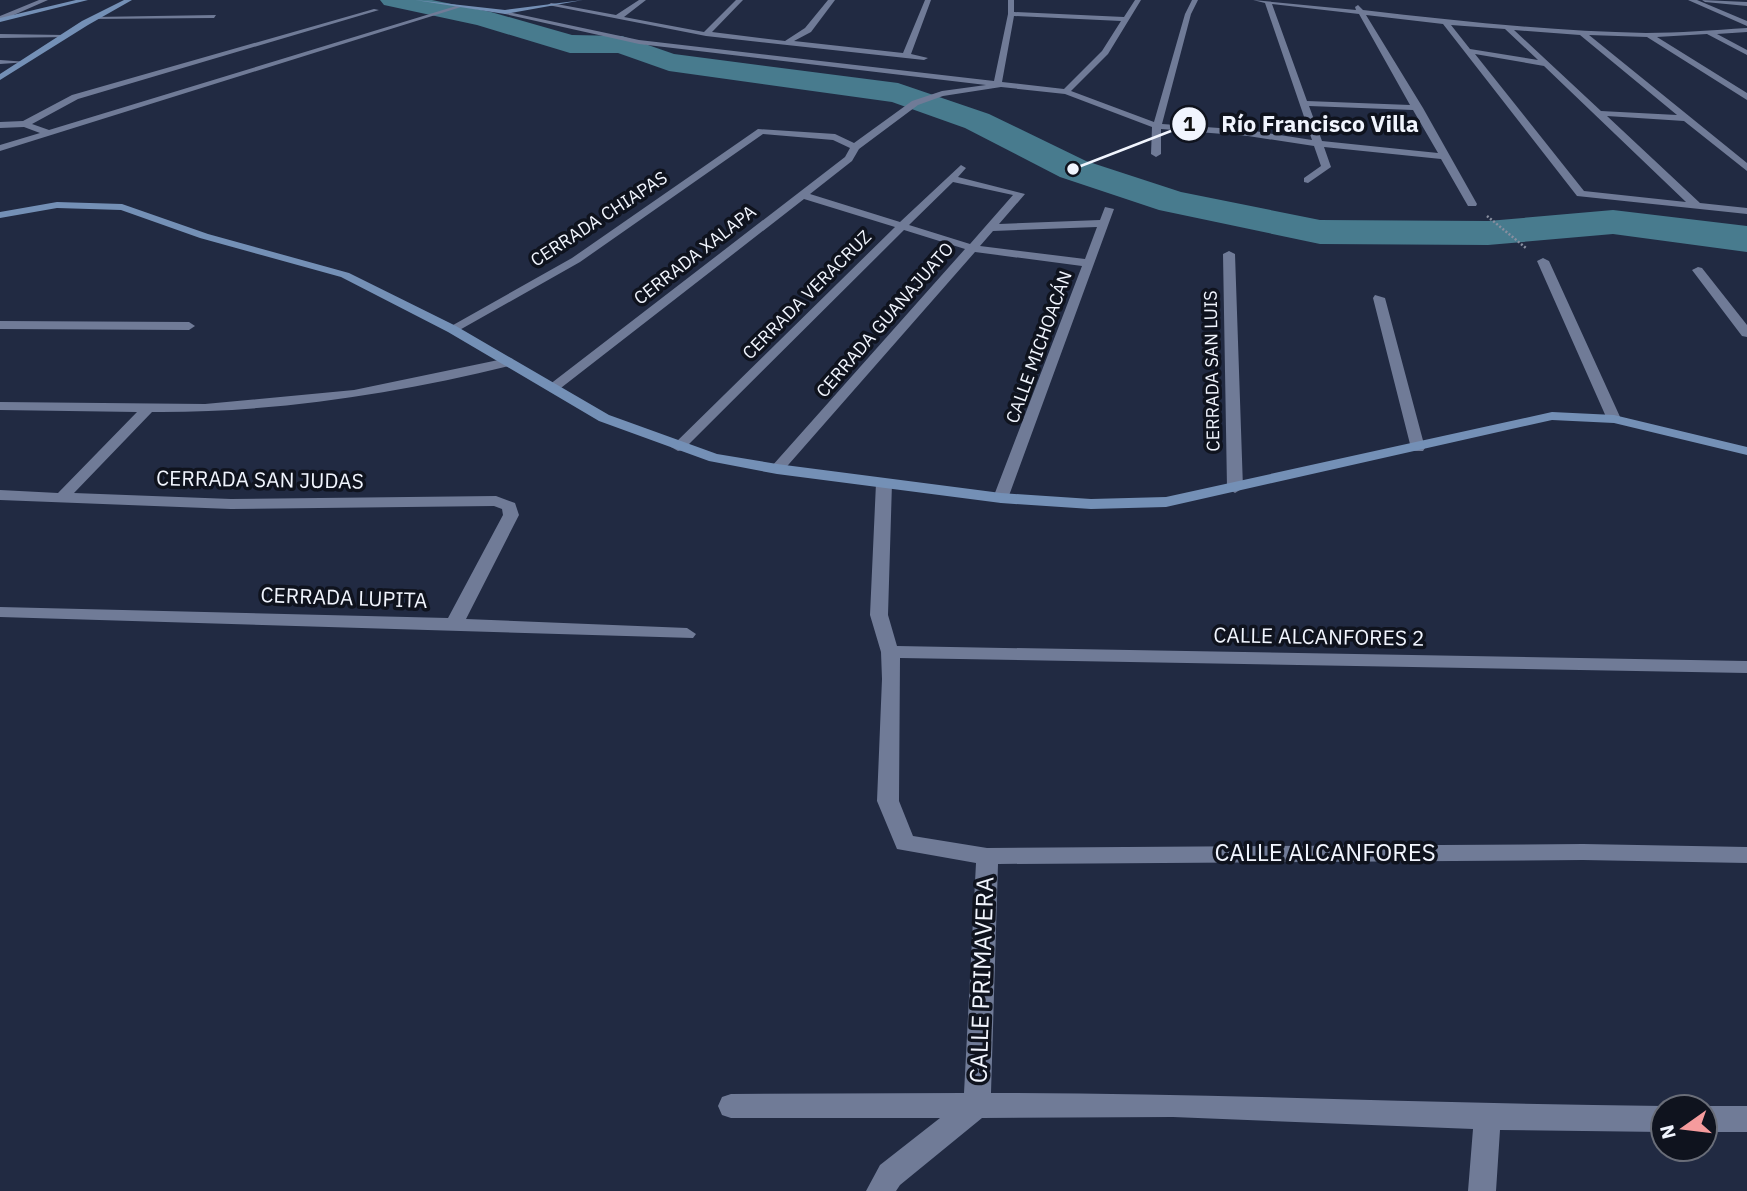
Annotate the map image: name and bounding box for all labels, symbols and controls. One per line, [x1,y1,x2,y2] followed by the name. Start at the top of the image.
[1172,102,1432,146] callout: Río Francisco Villa
[1221,108,1419,138] text: Río Francisco Villa
[1183,109,1196,137] text: 1
[526,166,672,271] street label: CERRADA CHIAPAS
[629,199,761,310] street label: CERRADA XALAPA
[737,225,876,364] street label: CERRADA VERACRUZ
[811,237,958,402] street label: CERRADA GUANAJUATO
[1000,268,1077,426] street label: CALLE MICHOACÁN
[1199,290,1224,452] street label: CERRADA SAN LUIS
[156,463,364,495] street label: CERRADA SAN JUDAS
[260,580,428,614] street label: CERRADA LUPITA
[1213,620,1425,652] street label: CALLE ALCANFORES 2
[1214,836,1436,868] street label: CALLE ALCANFORES
[961,876,1001,1084] street label: CALLE PRIMAVERA
[1649,1093,1719,1163] north arrow
[1654,1123,1681,1142] text: N

